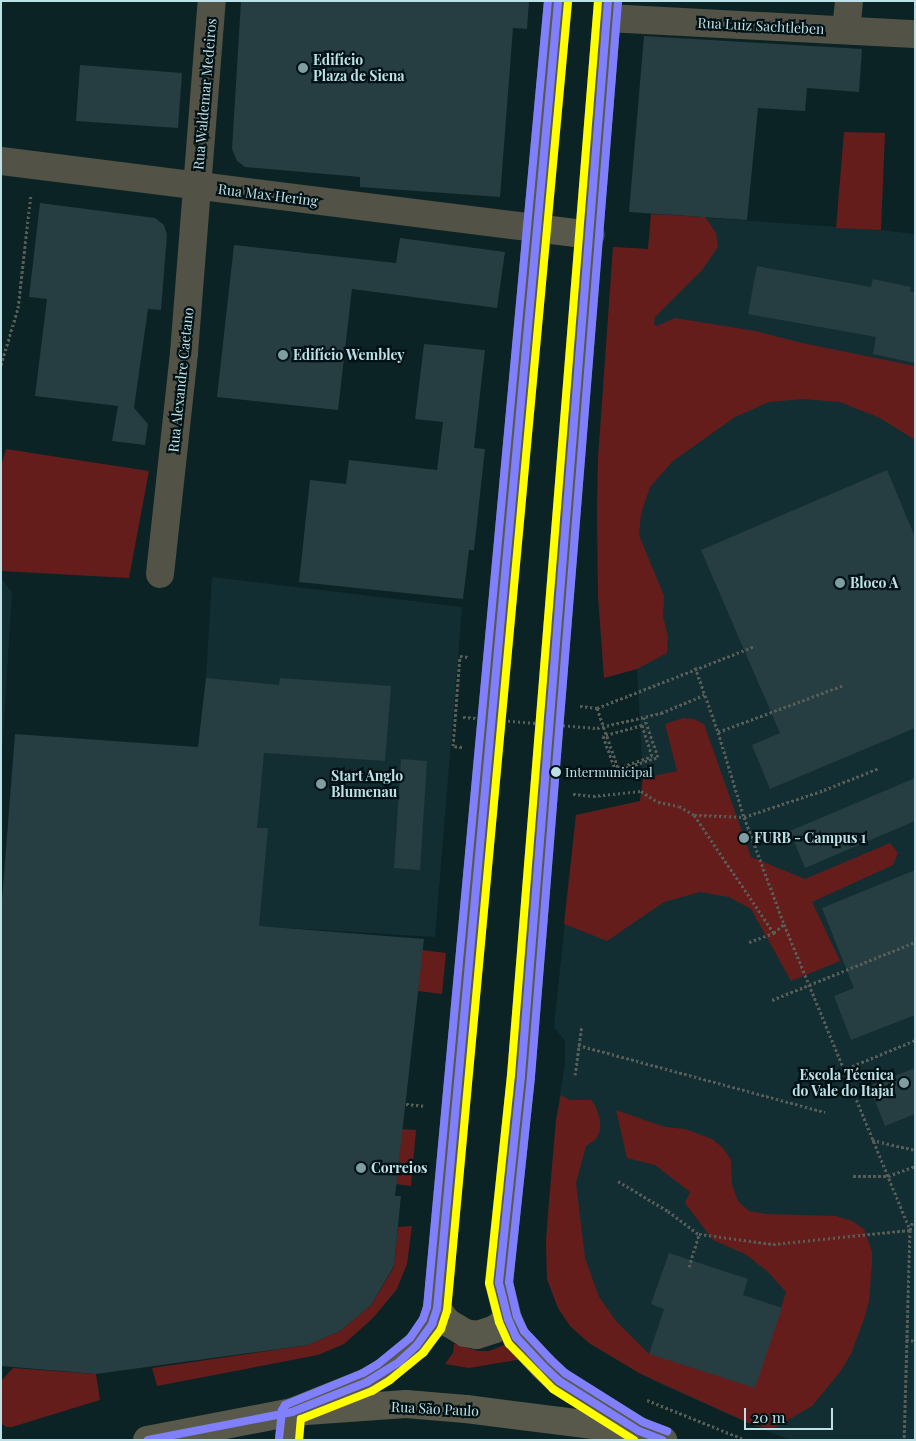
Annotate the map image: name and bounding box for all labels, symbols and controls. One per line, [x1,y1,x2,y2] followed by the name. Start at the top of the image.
[697,14,825,38] street label: Rua Luiz Sachtleben
[190,17,220,171] street label: Rua Waldemar Medeiros
[313,52,405,84] place label: Edifício Plaza de Siena
[297,62,309,74] marker: Edifício Plaza de Siena
[217,181,319,209] street label: Rua Max Hering
[165,306,197,454] street label: Rua Alexandre Caetano
[293,347,405,363] place label: Edifício Wembley
[277,349,289,361] marker: Edifício Wembley
[850,575,899,591] place label: Bloco A
[834,577,846,589] marker: Bloco A
[565,764,653,780] place label: Intermunicipal
[551,767,561,777] marker: Intermunicipal
[331,768,404,800] place label: Start Anglo Blumenau
[315,778,327,790] marker: Start Anglo Blumenau
[754,830,866,846] place label: FURB - Campus 1
[738,832,750,844] marker: FURB - Campus 1
[792,1067,894,1100] place label: Escola Técnica do Vale do Itajaí
[898,1077,910,1089] marker: Escola Técnica do Vale do Itajaí
[371,1160,428,1176] place label: Correios
[355,1162,367,1174] marker: Correios
[391,1398,479,1420] street label: Rua São Paulo
[746,1398,835,1430] scale bar
[752,1407,785,1427] text: 20 m

